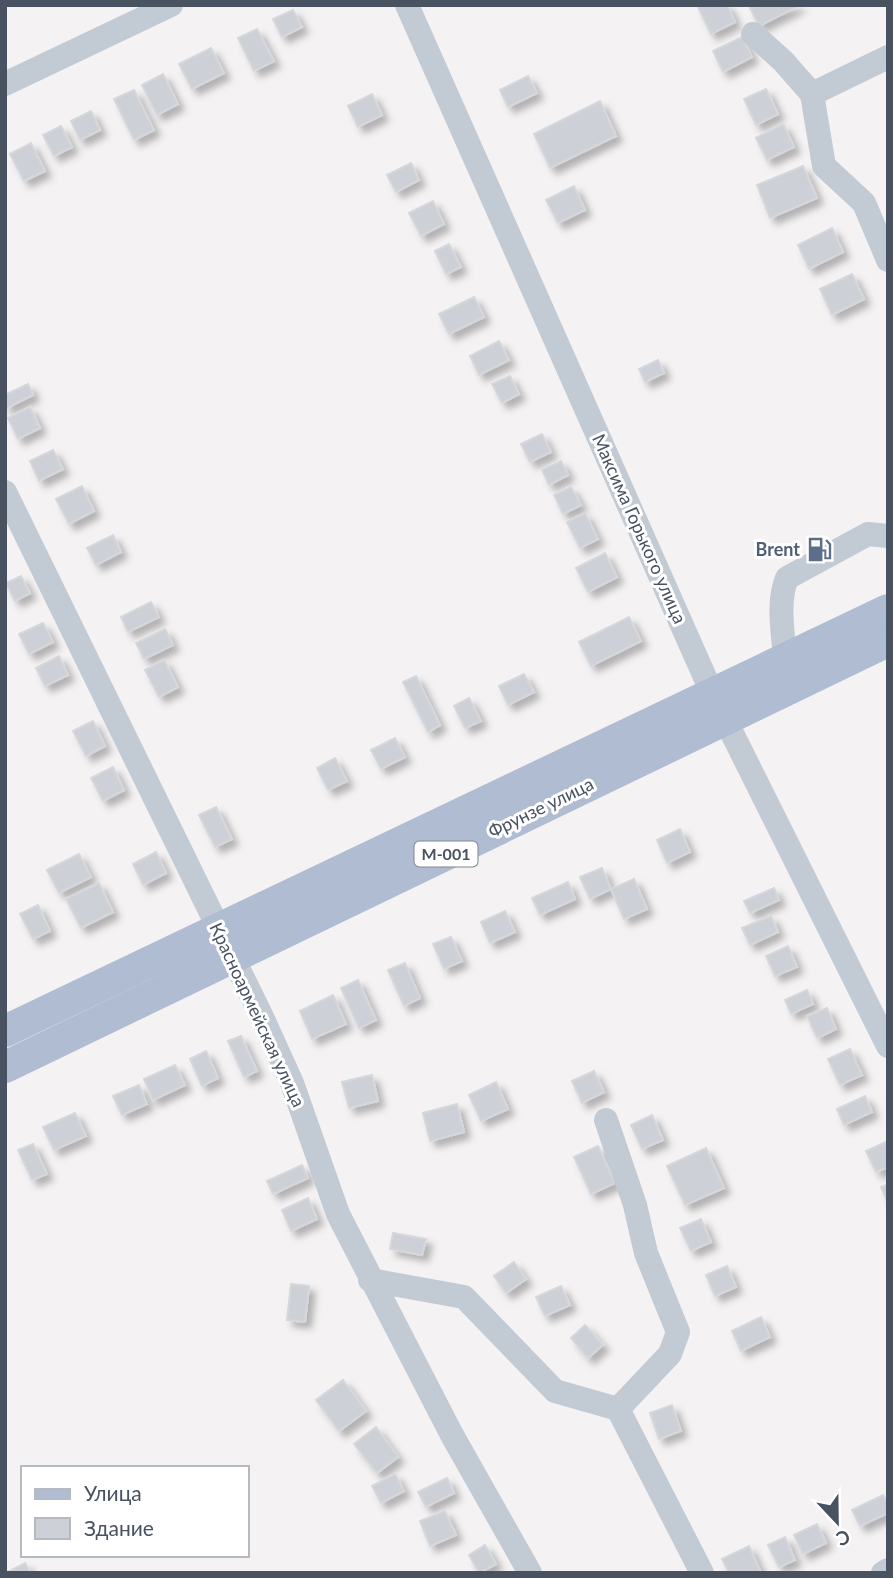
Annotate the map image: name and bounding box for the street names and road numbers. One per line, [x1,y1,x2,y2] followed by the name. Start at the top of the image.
[588,430,692,627] street label: Максима Горького улица
[484,772,597,842] street label: Фрунзе улица
[414,842,478,866] road number: M-001
[205,919,310,1110] street label: Красноармейская улица

